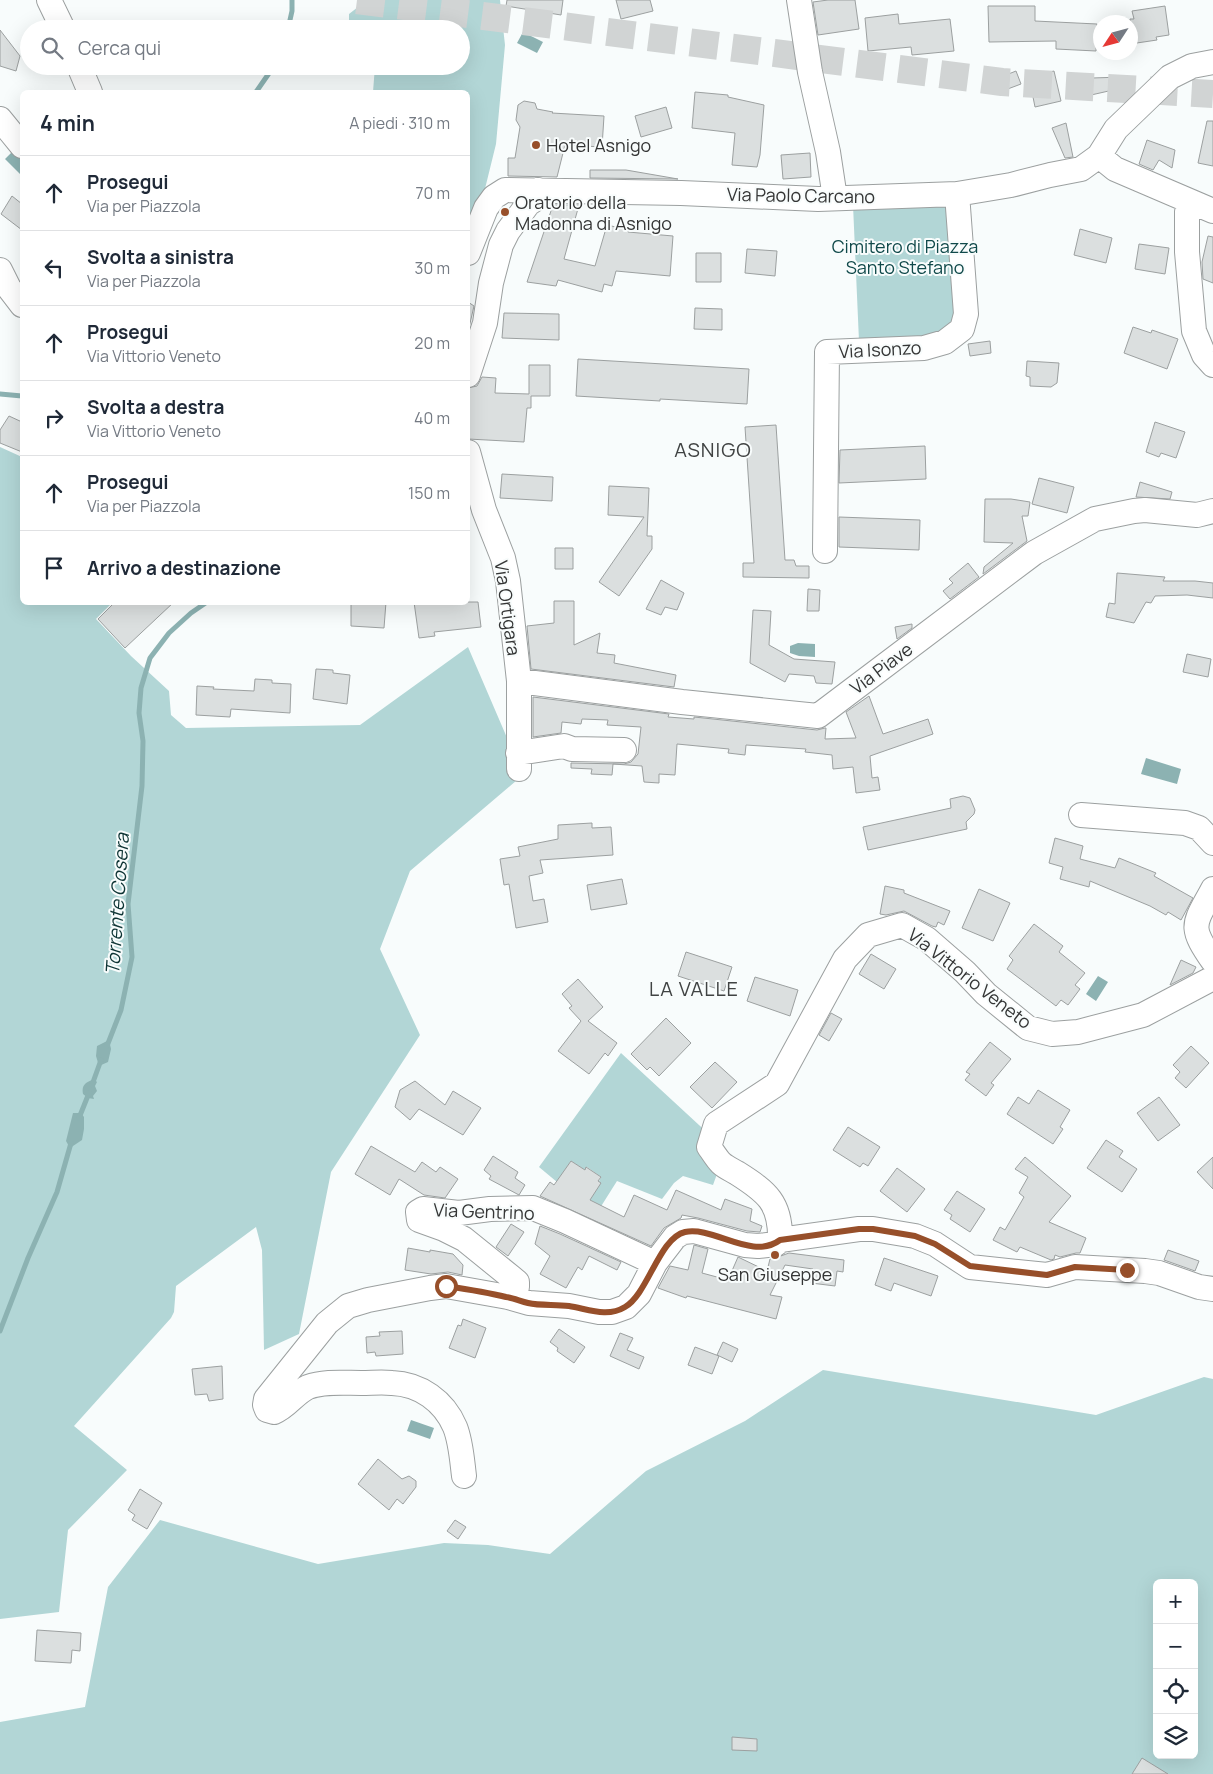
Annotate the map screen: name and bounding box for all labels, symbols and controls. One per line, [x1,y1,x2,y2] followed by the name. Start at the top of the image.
[1093,15,1138,60] north arrow
[20,20,470,75] search box
[38,34,66,62] icon: search
[78,35,161,61] text: Cerca qui
[40,109,95,137] text: 4 min
[349,112,450,134] text: A piedi · 310 m
[546,133,651,157] place label: Hotel Asnigo
[530,139,542,151] marker: Hotel Asnigo
[87,169,169,195] text: Prosegui
[40,179,68,207] icon: ahead
[415,182,450,204] text: 70 m
[727,182,875,208] street label: Via Paolo Carcano
[515,190,672,235] place label: Oratorio della Madonna di Asnigo
[87,195,201,217] text: Via per Piazzola
[499,206,511,218] marker: Oratorio della Madonna di Asnigo
[832,234,978,279] park label: Cimitero di Piazza Santo Stefano
[87,244,234,270] text: Svolta a sinistra
[40,254,68,282] icon: left
[415,257,450,279] text: 30 m
[87,270,201,292] text: Via per Piazzola
[87,319,169,345] text: Prosegui
[40,329,68,357] icon: ahead
[414,332,450,354] text: 20 m
[838,335,922,363] street label: Via Isonzo
[87,345,221,367] text: Via Vittorio Veneto
[87,394,224,420] text: Svolta a destra
[40,404,68,432] icon: right
[414,407,450,429] text: 40 m
[87,420,221,442] text: Via Vittorio Veneto
[674,436,752,463] district label: ASNIGO
[87,469,169,495] text: Prosegui
[40,479,68,507] icon: ahead
[408,482,450,504] text: 150 m
[87,495,201,517] text: Via per Piazzola
[40,554,68,582] icon: arrive
[87,555,281,581] text: Arrivo a destinazione
[489,559,527,657] street label: Via Ortigara
[845,637,917,699] street label: Via Piave
[99,831,135,976] water label: Torrente Cosera
[903,922,1037,1034] street label: Via Vittorio Veneto
[649,975,739,1002] district label: LA VALLE
[433,1197,535,1225] street label: Via Gentrino
[769,1249,781,1261] marker: San Giuseppe
[1116,1259,1139,1282] route end
[718,1262,832,1286] place label: San Giuseppe
[435,1275,458,1298] route start
[1153,1579,1198,1759] map controls
[1153,1579,1198,1624] button: +
[1153,1624,1198,1669] button: −
[1153,1669,1198,1714] button: locate
[1153,1714,1198,1759] button: layers

